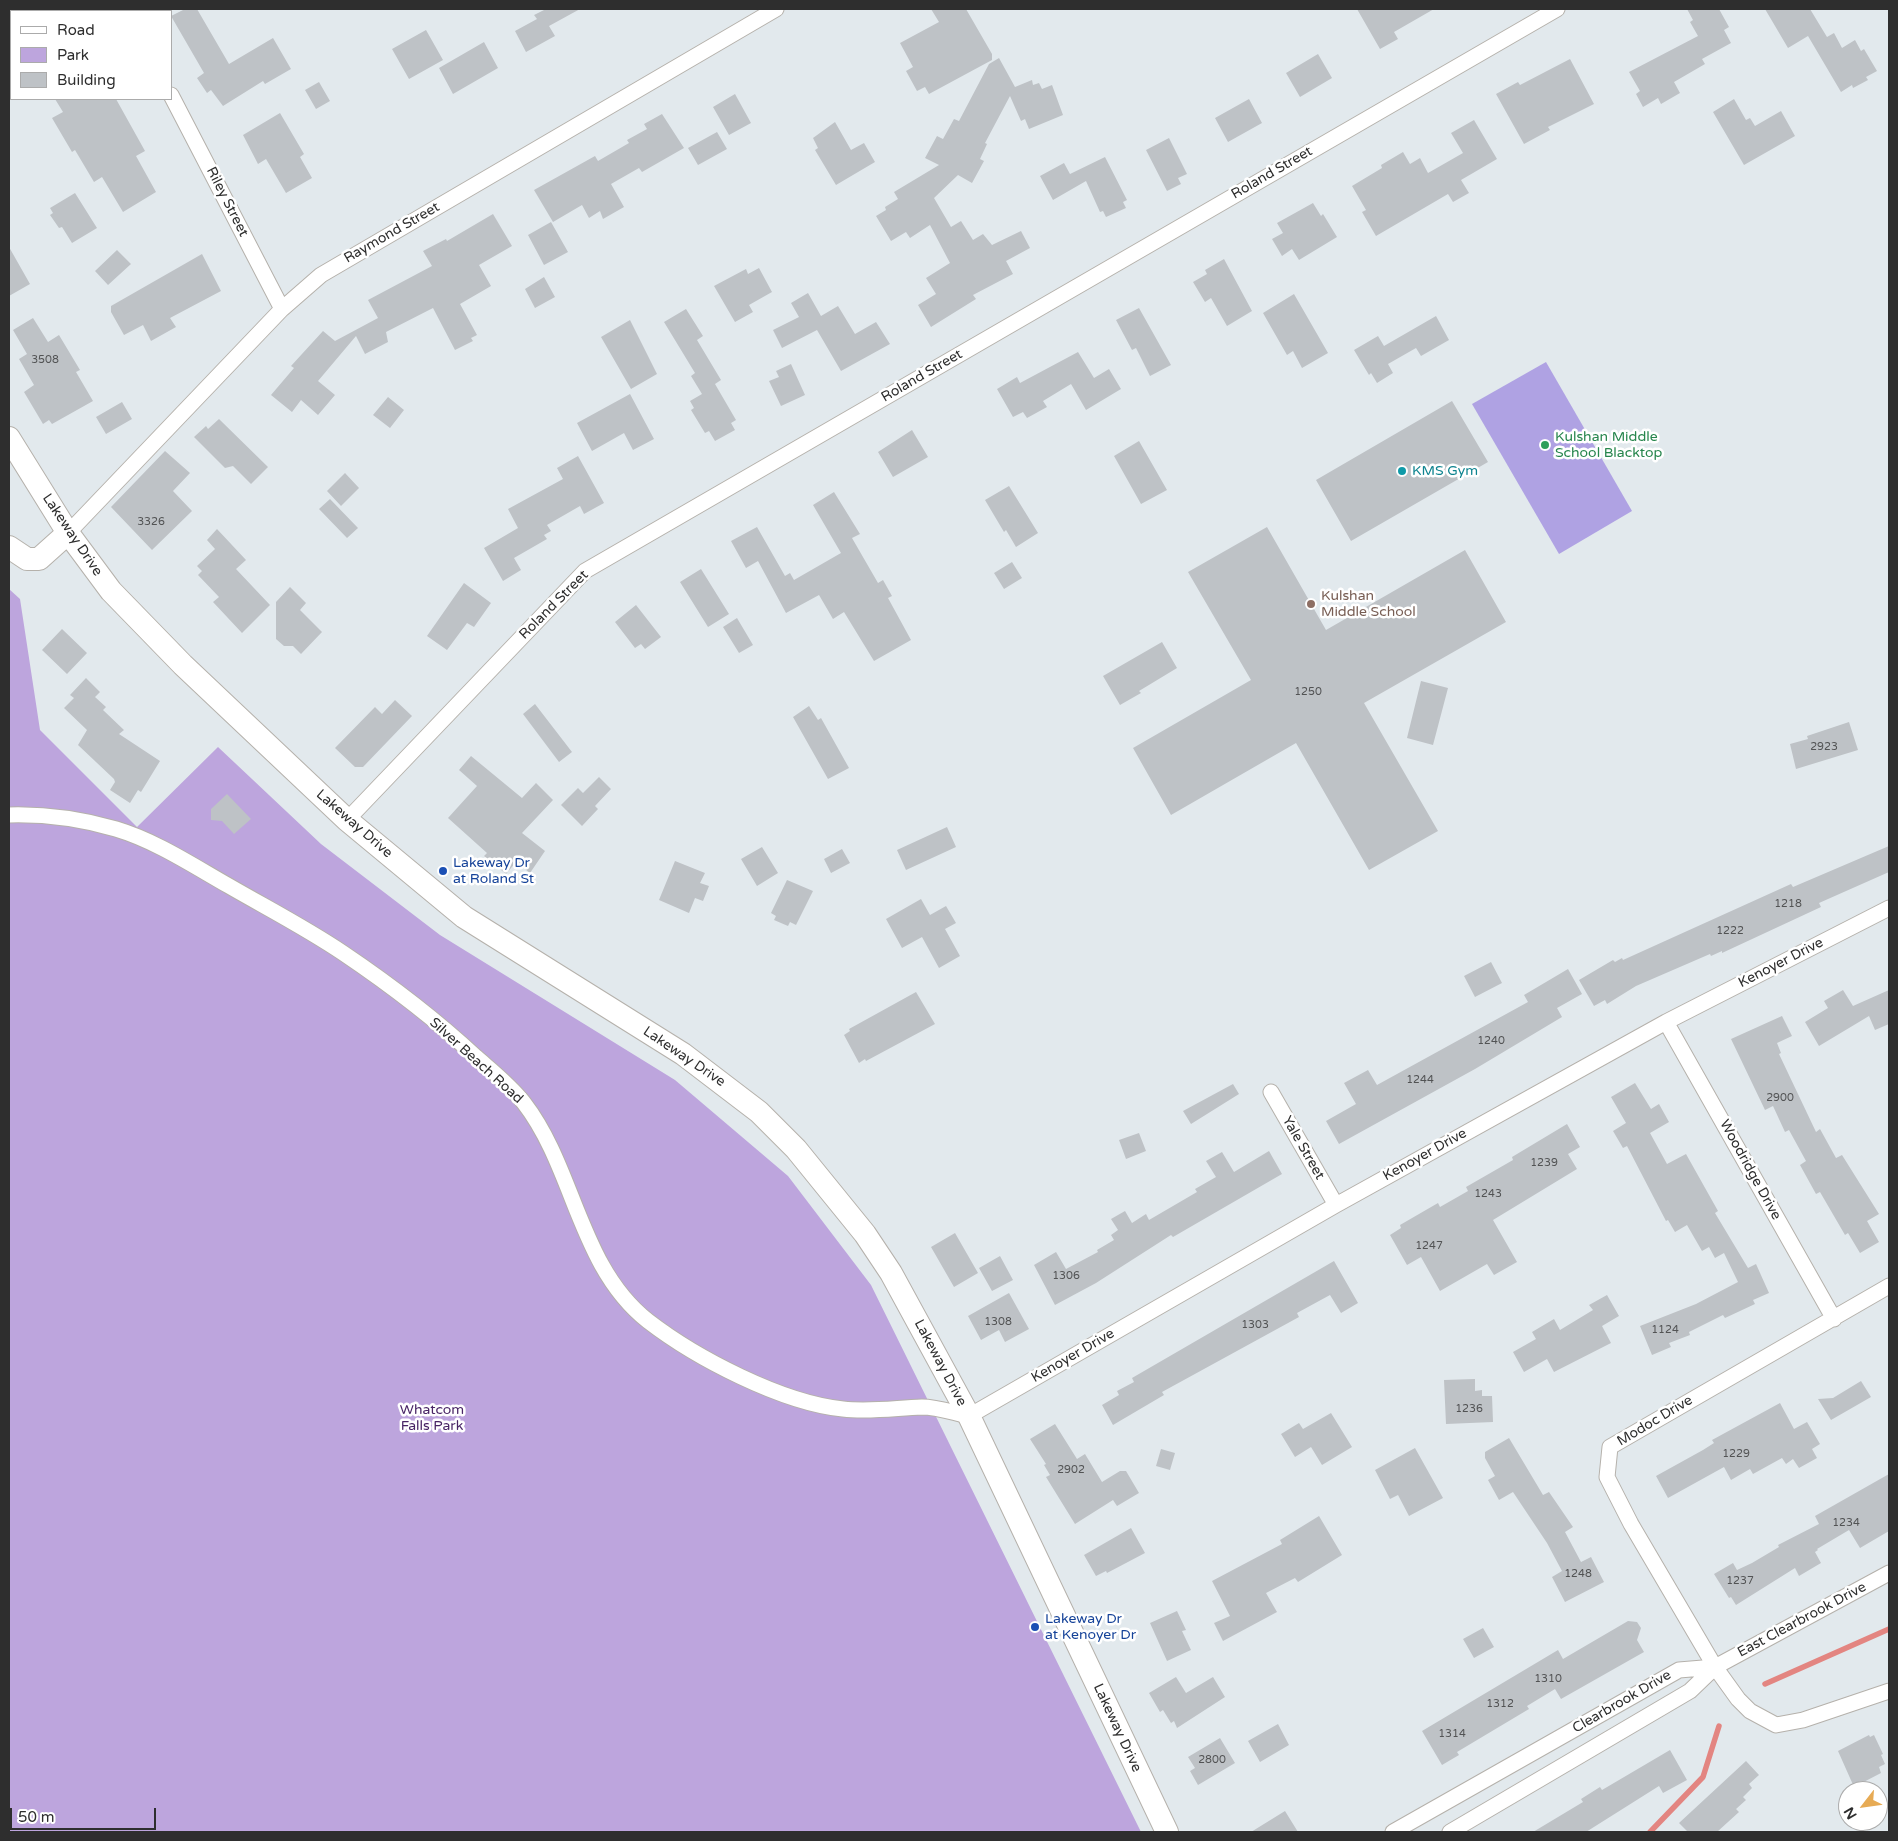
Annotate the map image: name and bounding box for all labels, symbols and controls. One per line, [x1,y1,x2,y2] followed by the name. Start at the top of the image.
[10,10,172,100] legend
[57,21,95,39] text: Road
[57,46,89,64] text: Park
[57,71,116,89] text: Building
[1228,143,1316,203] street label: Roland Street
[202,164,252,240] street label: Riley Street
[341,199,443,267] street label: Raymond Street
[878,346,966,406] street label: Roland Street
[31,353,59,367] house number: 3508
[1555,429,1662,462] place label: Kulshan Middle School Blacktop
[1539,439,1551,451] marker: Kulshan Middle School Blacktop
[1412,463,1478,479] place label: KMS Gym
[1396,465,1408,477] marker: KMS Gym
[38,491,106,579] street label: Lakeway Drive
[137,515,165,529] house number: 3326
[516,567,592,643] street label: Roland Street
[1321,588,1416,620] place label: Kulshan Middle School
[1305,598,1317,610] marker: Kulshan Middle School
[1294,685,1322,699] house number: 1250
[1810,740,1838,754] house number: 2923
[312,786,396,862] street label: Lakeway Drive
[453,855,534,888] place label: Lakeway Dr at Roland St
[437,865,449,877] marker: Lakeway Dr at Roland St
[1774,897,1802,911] house number: 1218
[1716,924,1744,938] house number: 1222
[1736,934,1826,992] street label: Kenoyer Drive
[426,1015,526,1107] street label: Silver Beach Road
[640,1023,728,1091] street label: Lakeway Drive
[1477,1034,1505,1048] house number: 1240
[1406,1073,1434,1087] house number: 1244
[1766,1091,1794,1105] house number: 2900
[1278,1113,1328,1183] street label: Yale Street
[1716,1117,1784,1223] street label: Woodridge Drive
[1380,1125,1470,1185] street label: Kenoyer Drive
[1530,1156,1558,1170] house number: 1239
[1474,1187,1502,1201] house number: 1243
[1415,1239,1443,1253] house number: 1247
[1052,1269,1080,1283] house number: 1306
[984,1315,1012,1329] house number: 1308
[910,1317,970,1409] street label: Lakeway Drive
[1241,1318,1269,1332] house number: 1303
[1651,1323,1679,1337] house number: 1124
[1028,1325,1118,1387] street label: Kenoyer Drive
[1614,1392,1696,1450] street label: Modoc Drive
[400,1402,464,1434] park label: Whatcom Falls Park
[1455,1402,1483,1416] house number: 1236
[1722,1447,1750,1461] house number: 1229
[1057,1463,1085,1477] house number: 2902
[1832,1516,1860,1530] house number: 1234
[1564,1567,1592,1581] house number: 1248
[1726,1574,1754,1588] house number: 1237
[1735,1579,1869,1661] street label: East Clearbrook Drive
[1045,1611,1136,1644] place label: Lakeway Dr at Kenoyer Dr
[1029,1621,1041,1633] marker: Lakeway Dr at Kenoyer Dr
[1570,1667,1674,1737] street label: Clearbrook Drive
[1534,1672,1562,1686] house number: 1310
[1089,1681,1145,1775] street label: Lakeway Drive
[1486,1697,1514,1711] house number: 1312
[1438,1727,1466,1741] house number: 1314
[1198,1753,1226,1767] house number: 2800
[1838,1781,1888,1831] north arrow
[12,1798,159,1830] scale bar
[1840,1804,1861,1822] text: N
[18,1808,55,1826] text: 50 m

